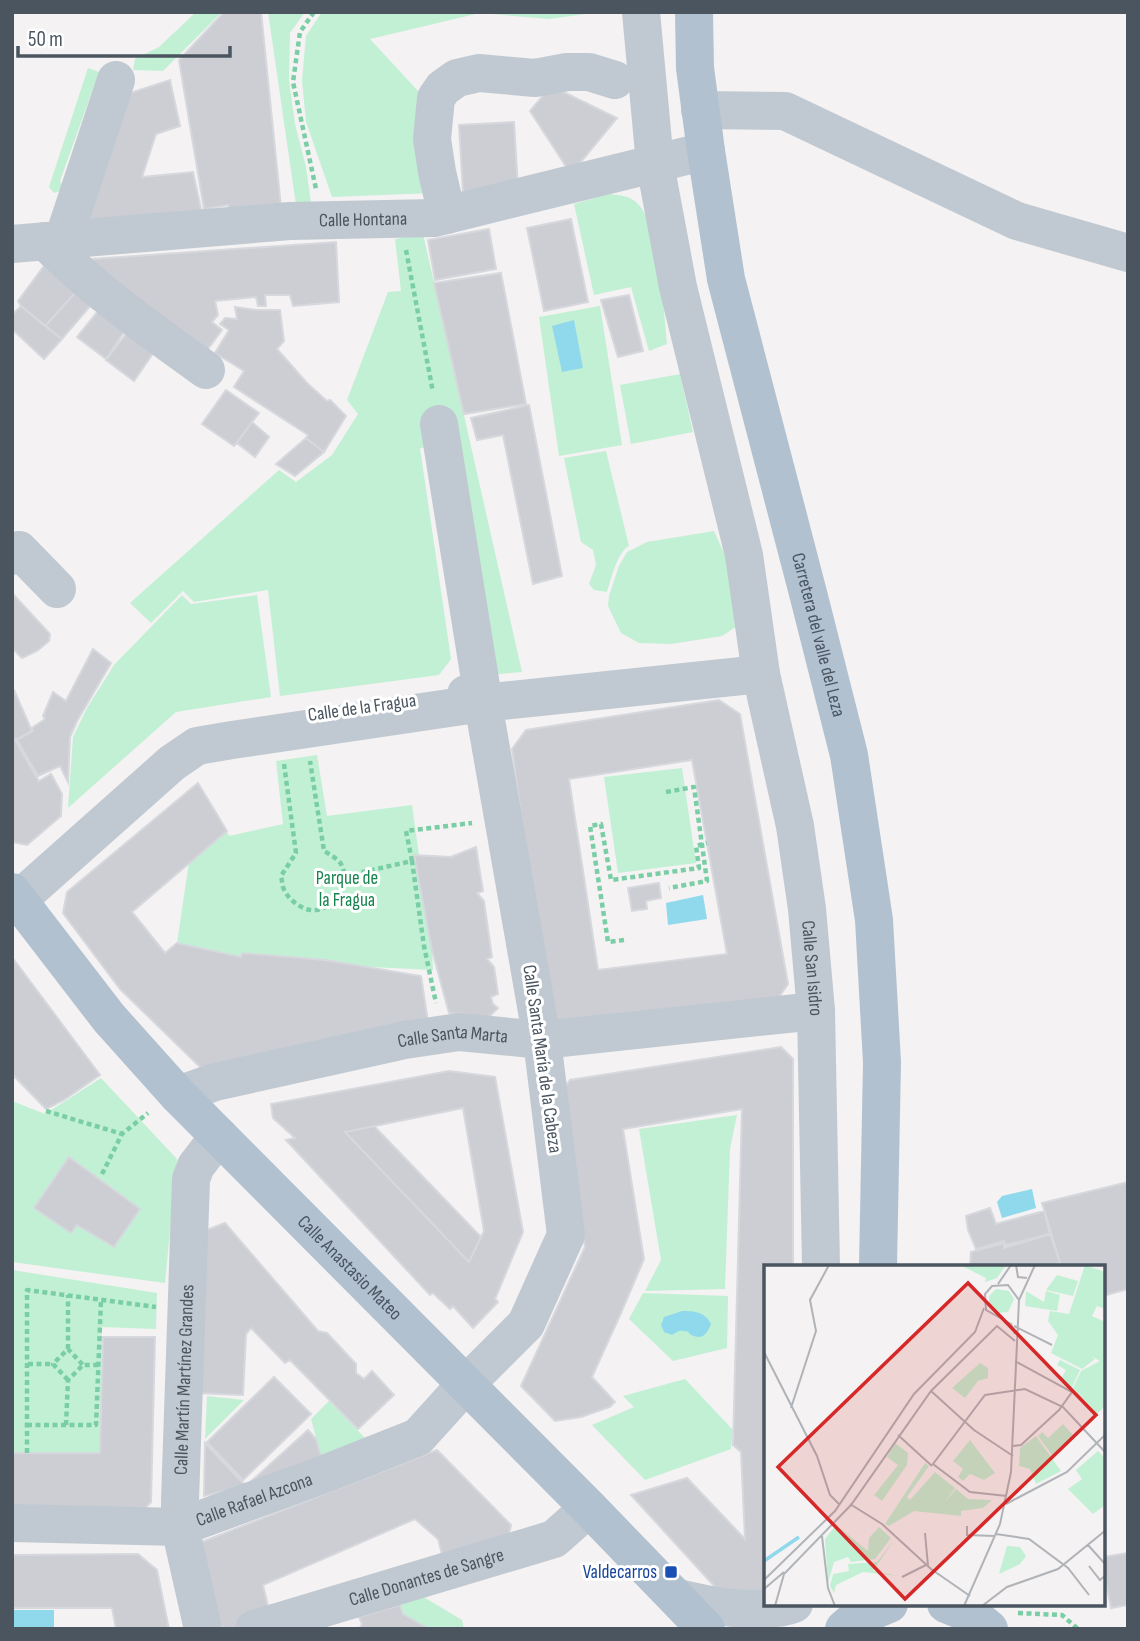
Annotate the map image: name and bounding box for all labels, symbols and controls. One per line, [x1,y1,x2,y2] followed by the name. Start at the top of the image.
[18,14,229,58] scale bar
[28,27,63,52] text: 50 m
[319,207,407,232] street label: Calle Hontana
[786,550,850,719] street label: Carretera del valle del Leza
[306,689,418,727] street label: Calle de la Fragua
[316,867,378,912] park label: Parque de la Fragua
[797,919,828,1016] street label: Calle San Isidro
[517,963,567,1155] street label: Calle Santa María de la Cabeza
[395,1020,509,1053] street label: Calle Santa Marta
[293,1210,407,1325] street label: Calle Anastasio Mateo
[764,1265,1105,1606] inset map
[169,1284,199,1475] street label: Calle Martín Martínez Grandes
[193,1468,316,1532] street label: Calle Rafael Azcona
[346,1543,507,1611] street label: Calle Donantes de Sangre
[583,1561,657,1584] place label: Valdecarros
[663,1564,679,1580] marker: Valdecarros

